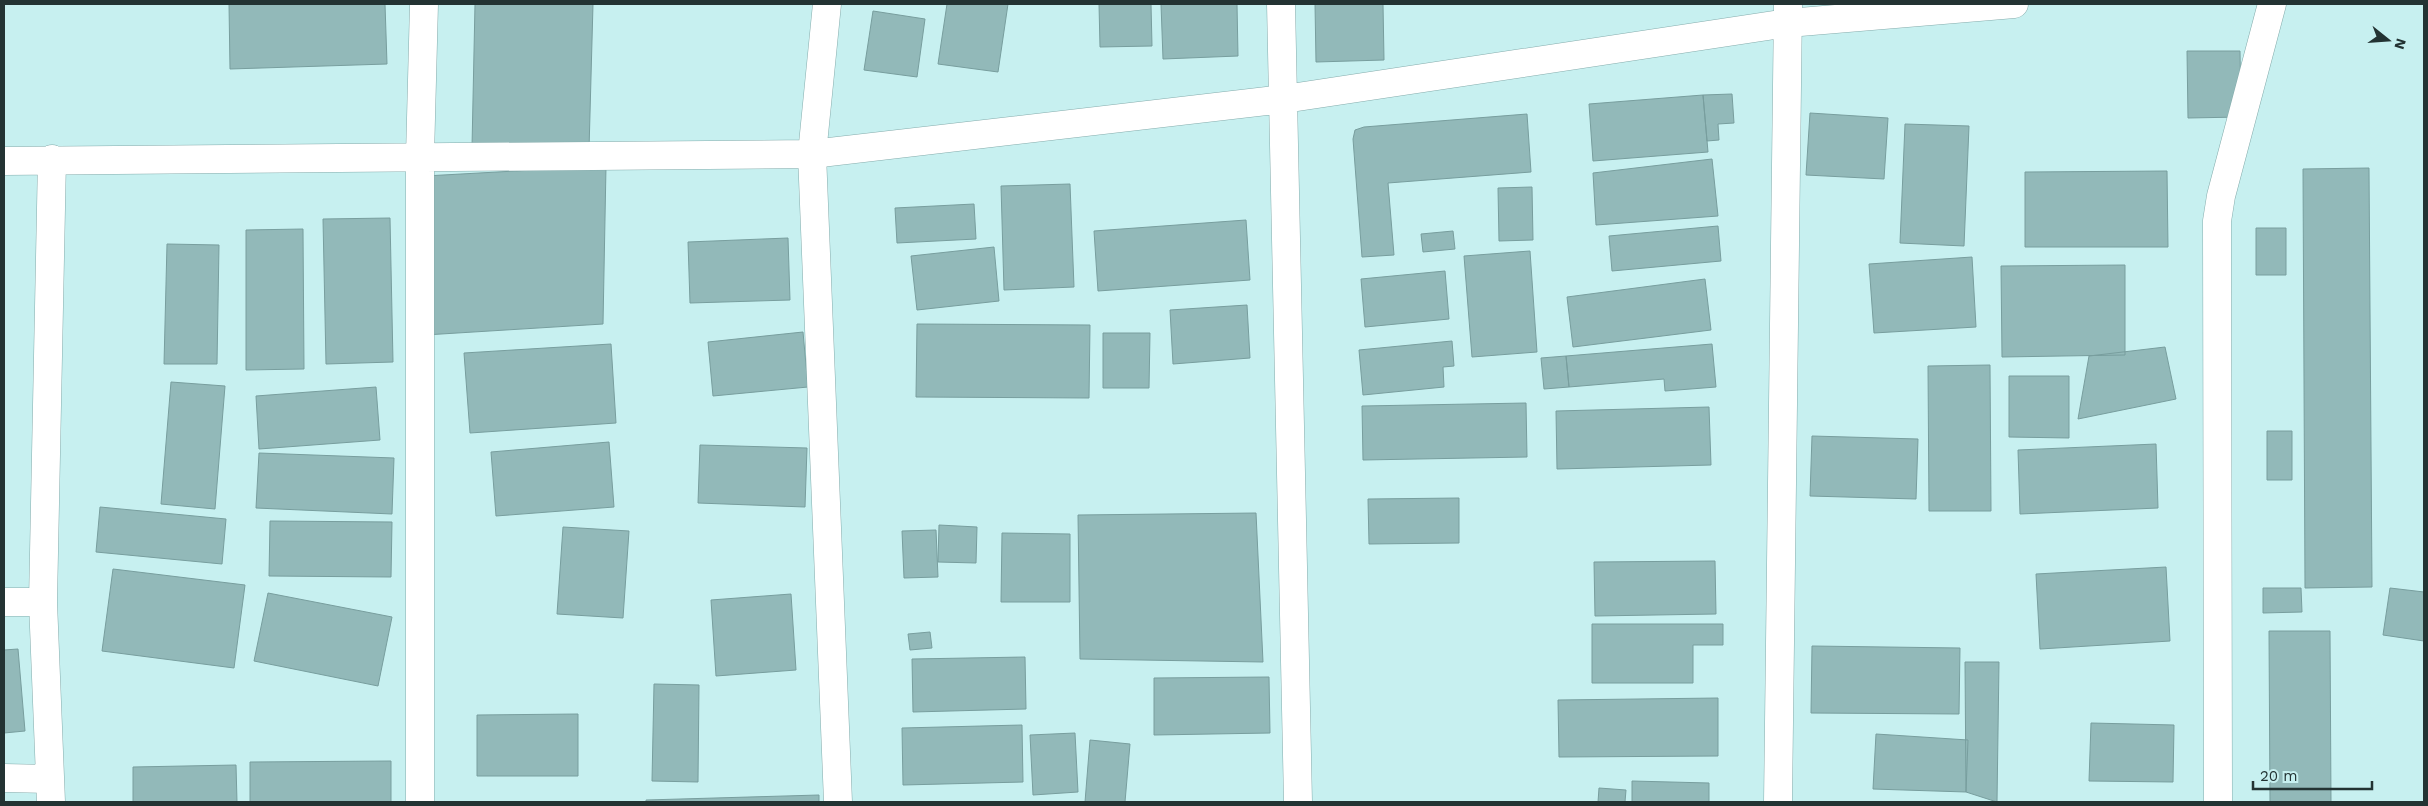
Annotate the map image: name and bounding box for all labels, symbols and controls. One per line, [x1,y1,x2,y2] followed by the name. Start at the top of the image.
[2363,15,2413,65] north arrow
[2391,37,2410,51] text: N
[2253,758,2372,790] scale bar
[2260,767,2298,785] text: 20 m

